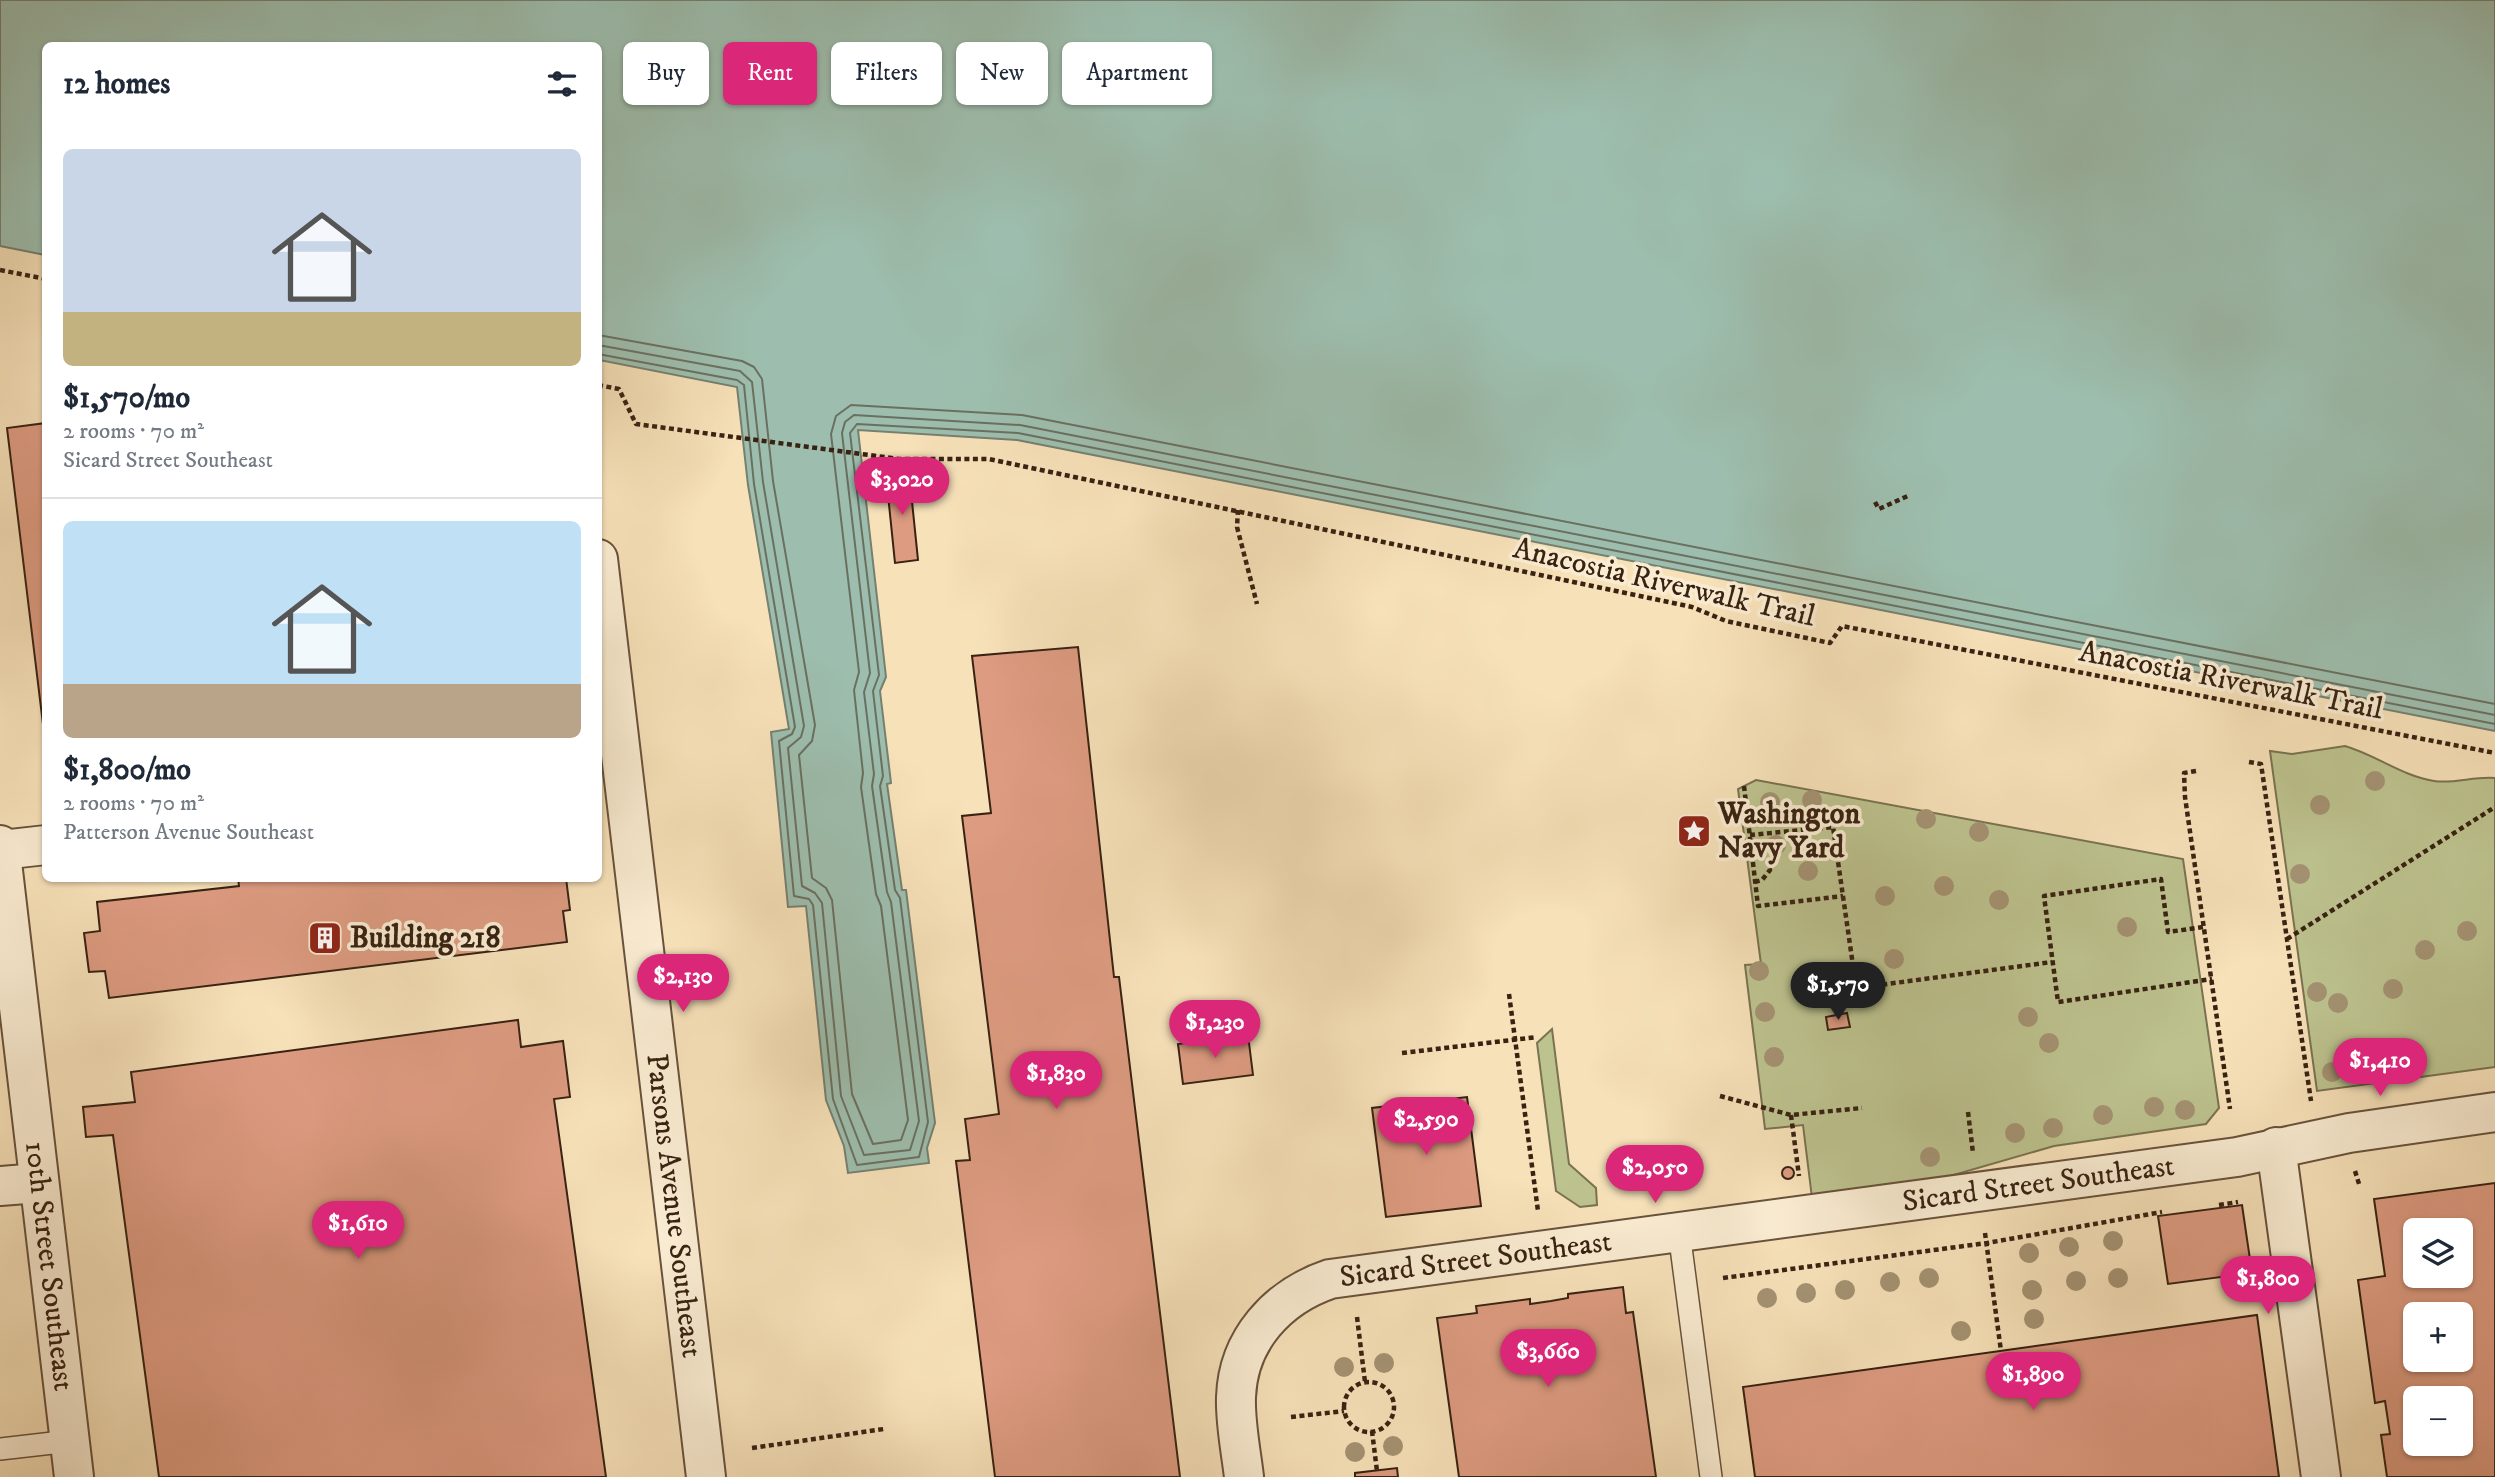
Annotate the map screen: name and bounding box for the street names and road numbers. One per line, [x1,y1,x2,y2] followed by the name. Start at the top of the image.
[1509,530,1819,636] street label: Anacostia Riverwalk Trail
[2076,633,2386,729] street label: Anacostia Riverwalk Trail
[638,1051,710,1360] street label: Parsons Avenue Southeast
[16,1139,82,1393] street label: 10th Street Southeast
[1900,1147,2177,1220] street label: Sicard Street Southeast
[1337,1223,1614,1296] street label: Sicard Street Southeast

